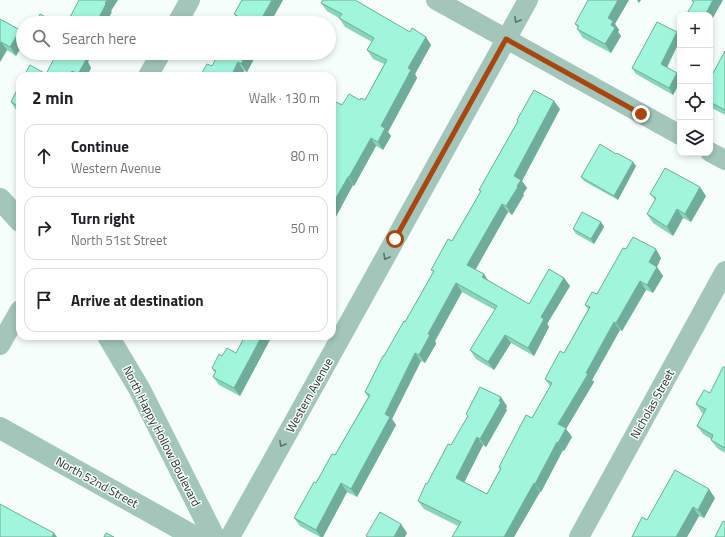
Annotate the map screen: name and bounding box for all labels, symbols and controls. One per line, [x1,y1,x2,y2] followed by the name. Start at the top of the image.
[677,12,713,156] map controls
[677,12,713,48] button: +
[514,15,521,23] one-way arrow
[16,16,336,60] search box
[30,27,52,49] icon: search
[62,27,136,50] text: Search here
[677,48,713,84] button: −
[677,84,713,120] button: locate
[32,85,73,111] text: 2 min
[249,88,320,108] text: Walk · 130 m
[632,105,650,123] route end
[677,120,713,156] button: layers
[71,135,129,158] text: Continue
[33,145,55,167] icon: ahead
[291,146,319,166] text: 80 m
[71,158,161,178] text: Western Avenue
[71,207,135,230] text: Turn right
[33,217,55,239] icon: right
[291,218,319,238] text: 50 m
[71,230,167,250] text: North 51st Street
[386,230,404,248] route start
[383,253,390,260] one-way arrow
[33,289,55,311] icon: arrive
[71,289,204,312] text: Arrive at destination
[281,354,337,436] street label: Western Avenue
[118,362,206,510] street label: North Happy Hollow Boulevard
[625,365,679,442] street label: Nicholas Street
[279,440,286,447] one-way arrow
[52,451,142,513] street label: North 52nd Street

